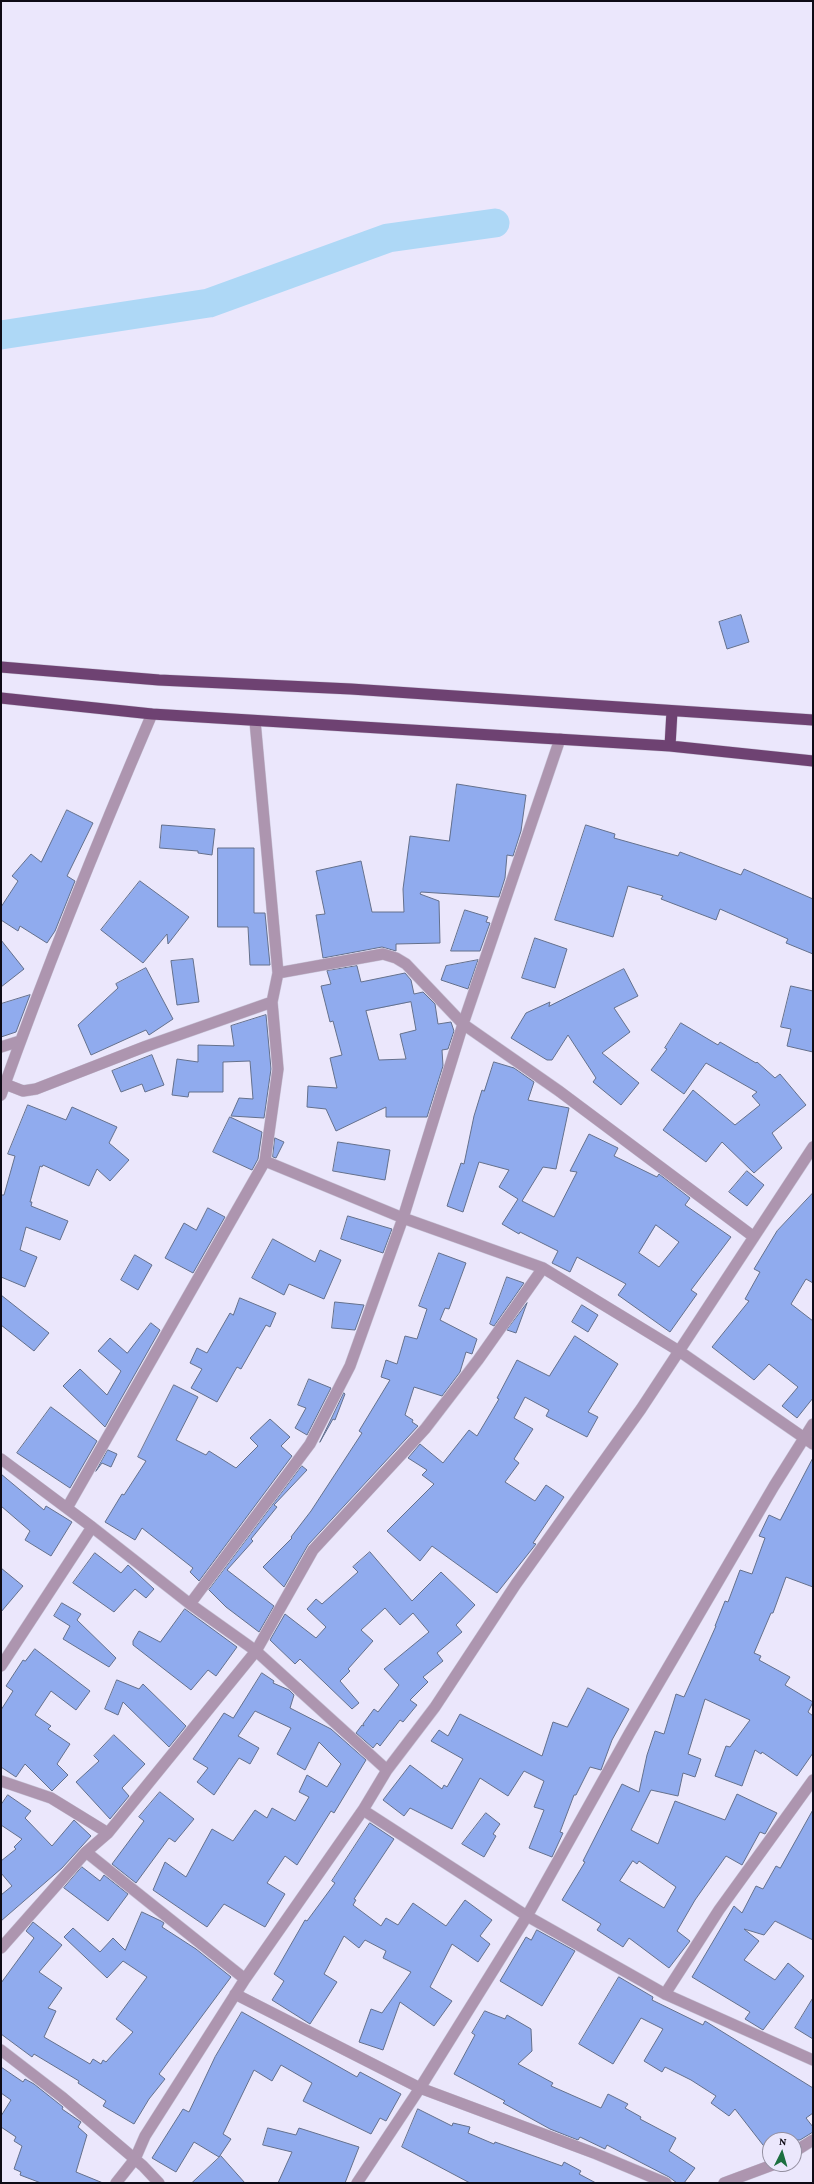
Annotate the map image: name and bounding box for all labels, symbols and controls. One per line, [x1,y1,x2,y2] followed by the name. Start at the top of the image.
[762,2132,802,2172] north arrow
[779,2135,787,2147] text: N

